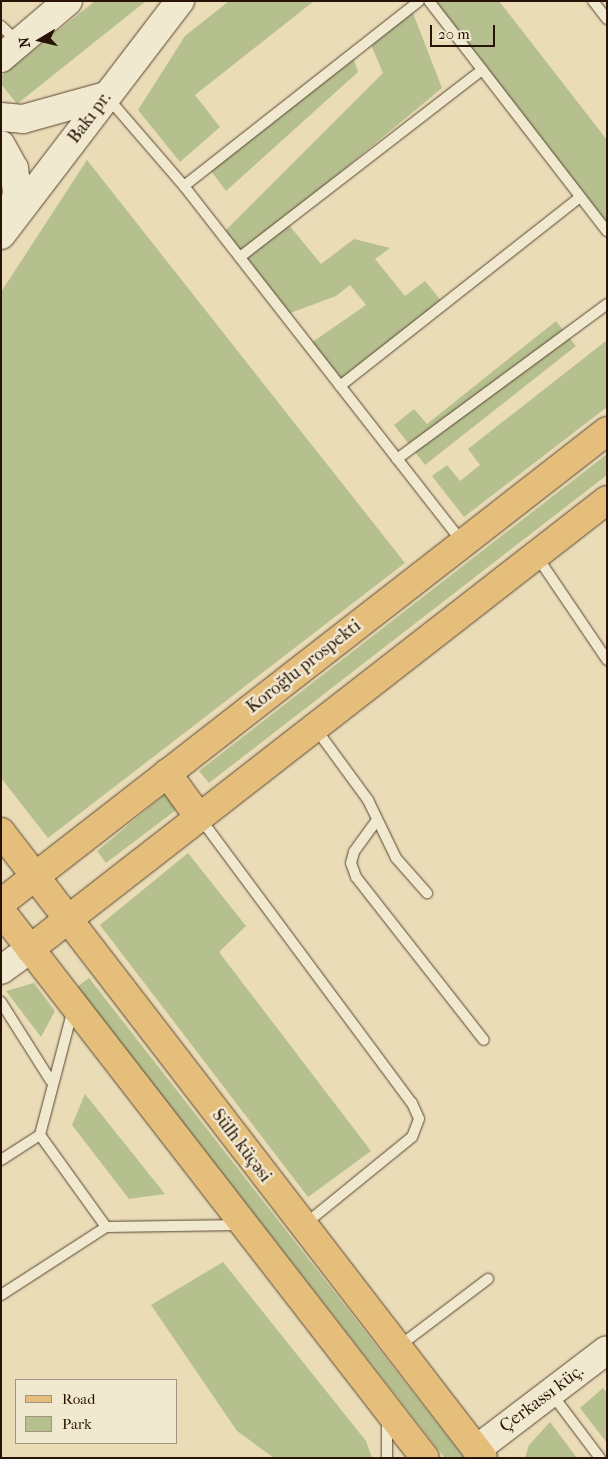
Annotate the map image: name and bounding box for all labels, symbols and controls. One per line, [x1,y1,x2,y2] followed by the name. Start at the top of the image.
[15,15,65,65] north arrow
[433,15,498,47] scale bar
[438,25,470,43] text: 20 m
[15,36,34,49] text: N
[64,88,116,148] street label: Bakı pr.
[242,616,366,718] street label: Koroğlu prospekti
[207,1105,275,1187] street label: Sülh küçəsi
[496,1360,588,1438] street label: Çerkassı küç.
[15,1379,178,1444] legend
[62,1390,95,1408] text: Road
[62,1415,92,1433] text: Park

